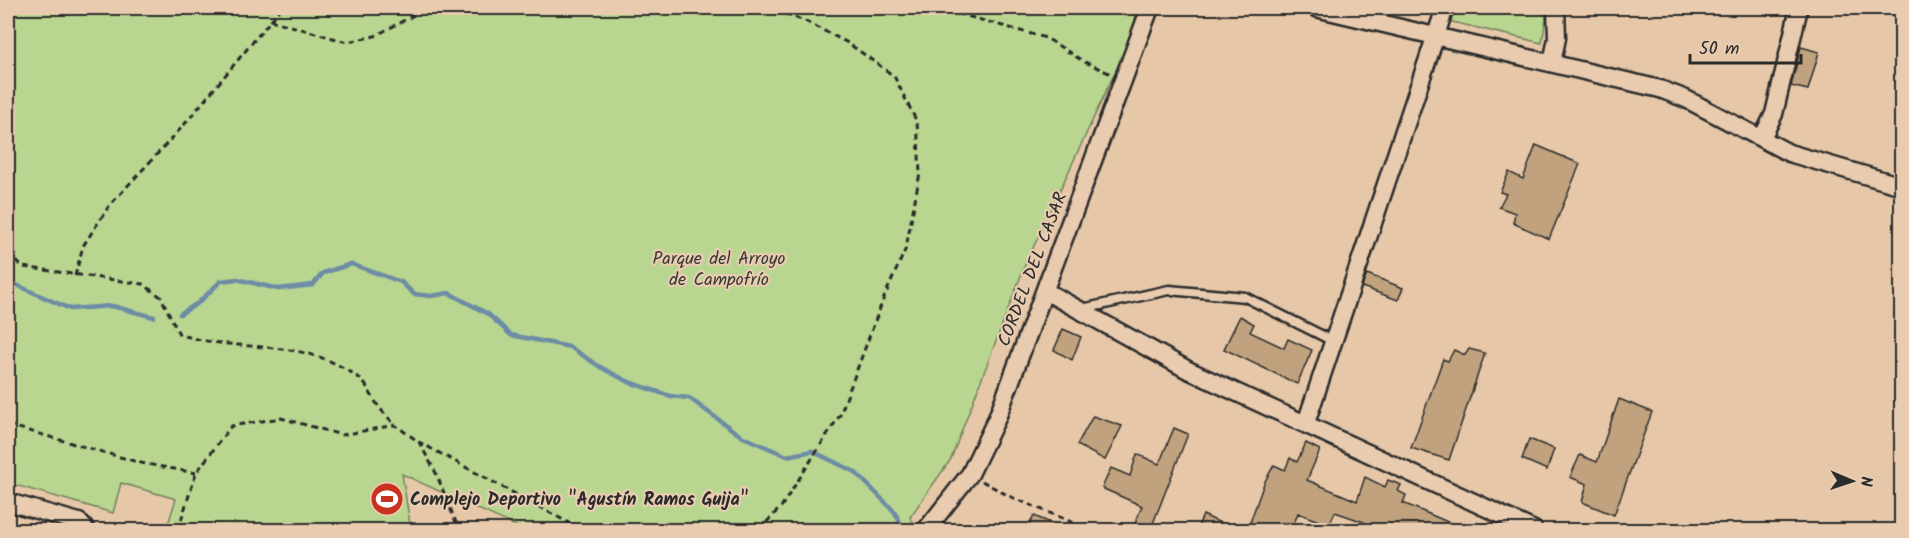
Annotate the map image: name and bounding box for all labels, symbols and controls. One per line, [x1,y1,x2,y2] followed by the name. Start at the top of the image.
[1690,27,1801,65] scale bar
[1699,35,1739,64] text: 50 m
[991,188,1076,351] street label: CORDEL DEL CASAR
[652,245,786,295] park label: Parque del Arroyo de Campofrío
[1822,451,1882,511] north arrow
[1853,476,1878,487] text: N
[369,481,405,517] sports icon: Complejo Deportivo "Agustín Ramos Guija"
[410,486,748,515] place label: Complejo Deportivo "Agustín Ramos Guija"

